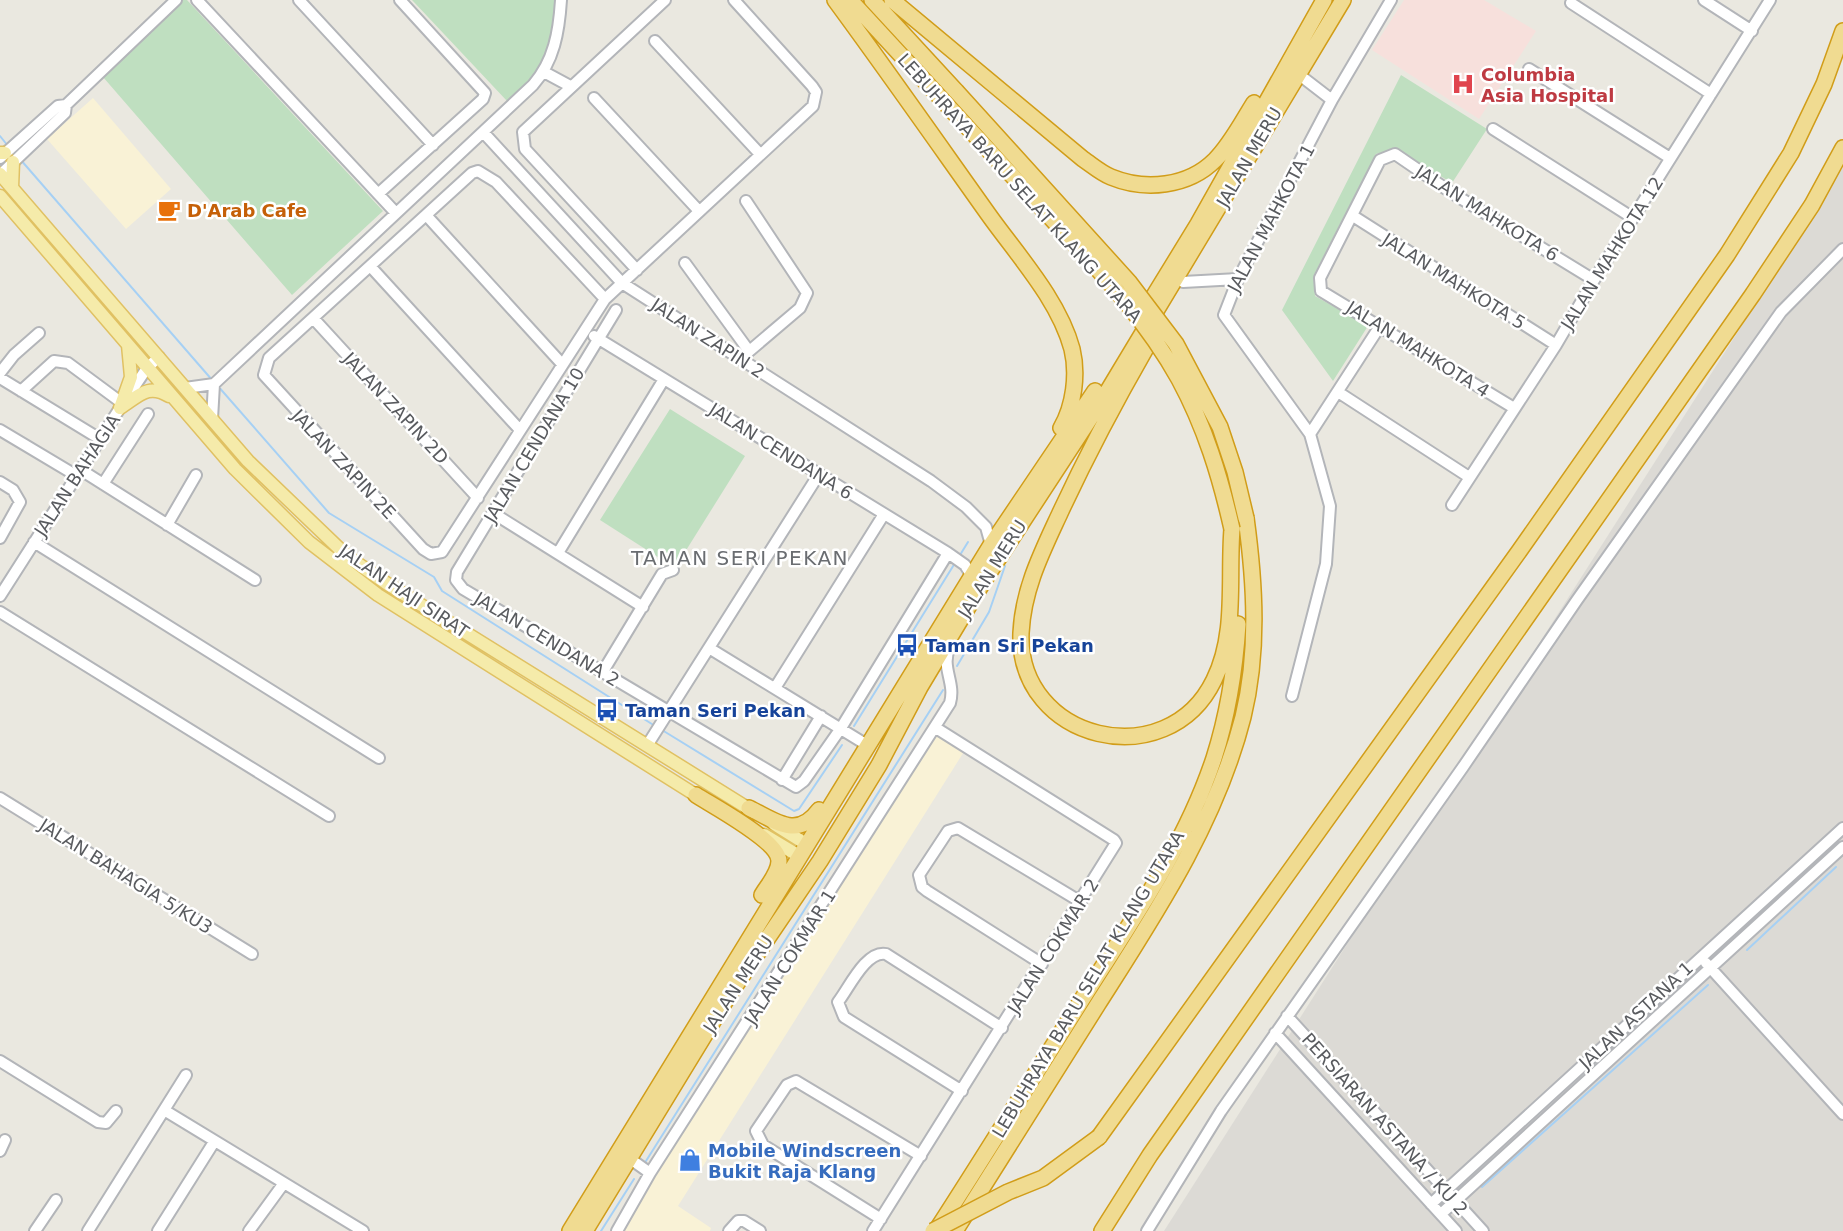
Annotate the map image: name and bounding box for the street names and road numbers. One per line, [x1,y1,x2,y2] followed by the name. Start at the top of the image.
[894,49,1147,327] street label: LEBUHRAYA BARU SELAT KLANG UTARA
[1211,103,1286,212] street label: JALAN MERU
[1223,140,1319,297] street label: JALAN MAHKOTA 1
[1411,160,1562,266] street label: JALAN MAHKOTA 6
[1556,173,1668,334] street label: JALAN MAHKOTA 12
[1378,228,1529,334] street label: JALAN MAHKOTA 5
[647,293,769,382] street label: JALAN ZAPIN 2
[1342,296,1493,402] street label: JALAN MAHKOTA 4
[338,347,453,468] street label: JALAN ZAPIN 2D
[479,364,589,527] street label: JALAN CENDANA 10
[704,398,857,504] street label: JALAN CENDANA 6
[287,404,400,523] street label: JALAN ZAPIN 2E
[29,410,125,541] street label: JALAN BAHAGIA
[953,516,1031,623] street label: JALAN MERU
[334,539,474,643] street label: JALAN HAJI SIRAT
[470,587,623,691] street label: JALAN CENDANA 2
[35,814,216,938] street label: JALAN BAHAGIA 5/KU3
[988,826,1189,1141] street label: LEBUHRAYA BARU SELAT KLANG UTARA
[1002,875,1103,1018] street label: JALAN COKMAR 2
[739,886,840,1029] street label: JALAN COKMAR 1
[698,931,777,1037] street label: JALAN MERU
[1574,957,1697,1074] street label: JALAN ASTANA 1
[1298,1029,1472,1219] street label: PERSIARAN ASTANA / KU 2

